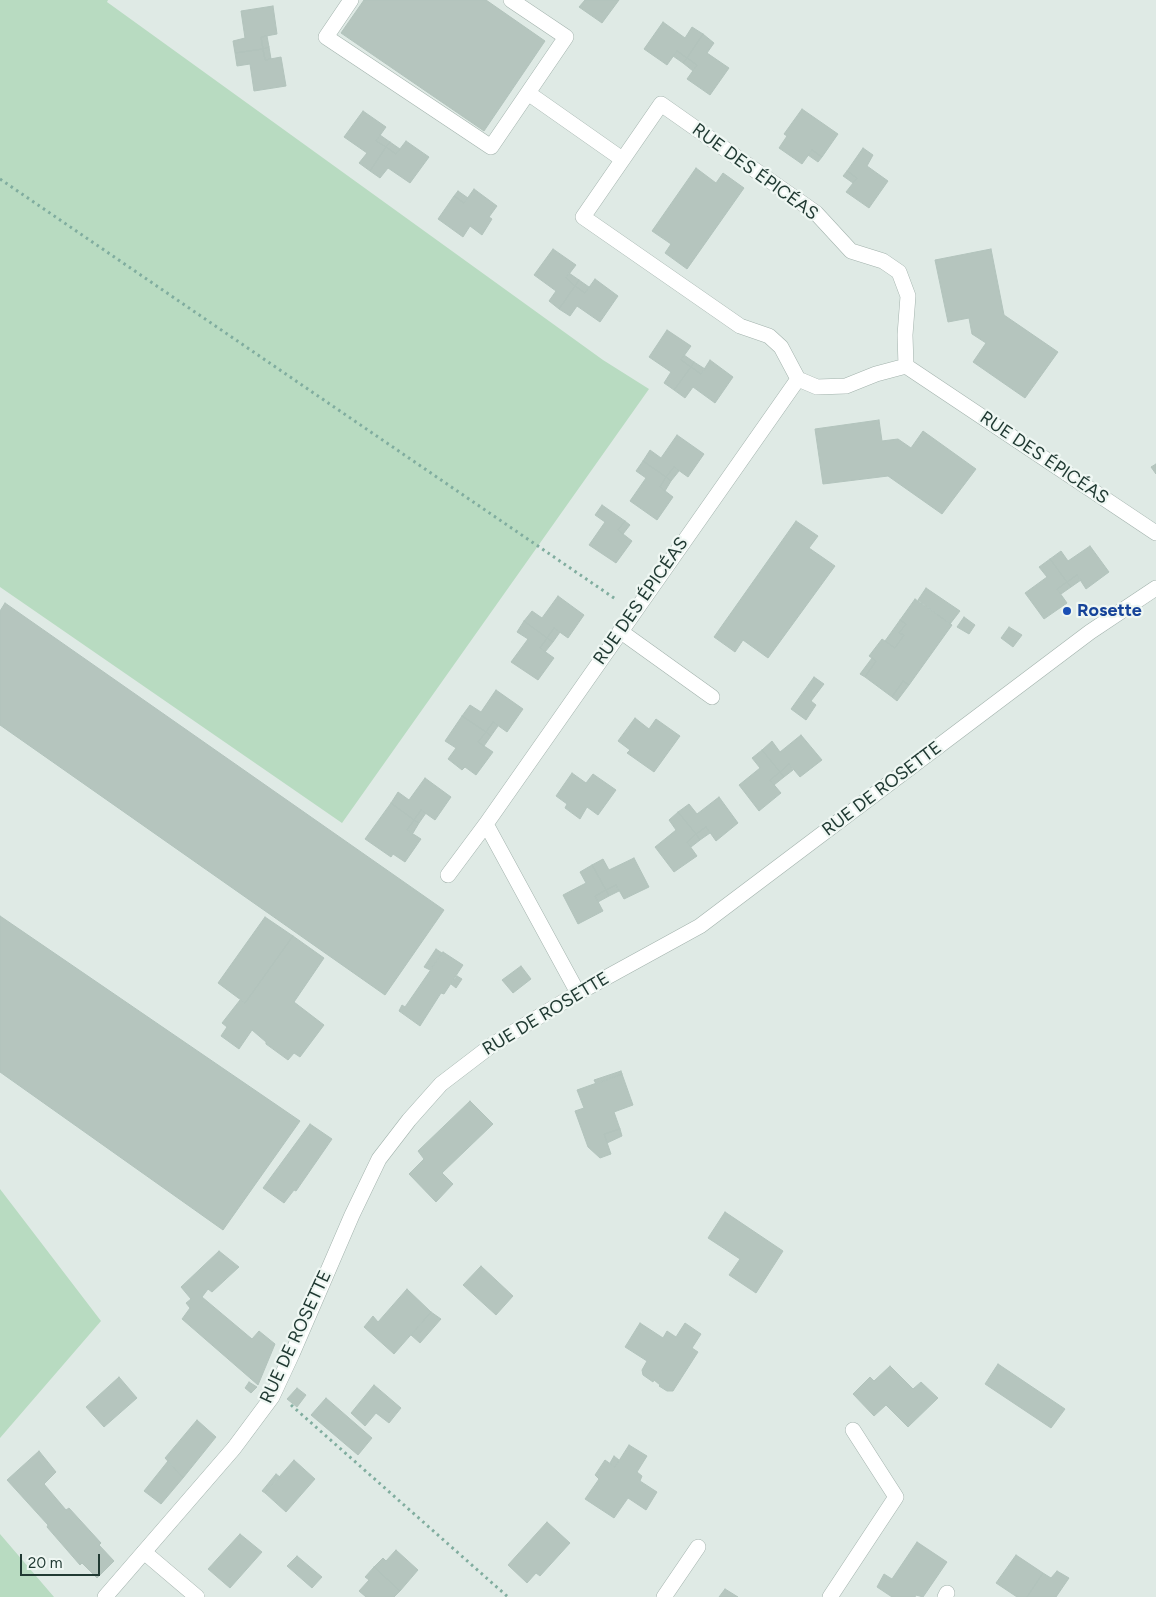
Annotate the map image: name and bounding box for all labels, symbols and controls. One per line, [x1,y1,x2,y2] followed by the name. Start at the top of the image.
[688,119,822,225] street label: RUE DES ÉPICÉAS
[976,407,1112,509] street label: RUE DES ÉPICÉAS
[589,533,693,669] street label: RUE DES ÉPICÉAS
[1077,600,1142,622] place label: Rosette
[1061,605,1073,617] marker: Rosette
[818,737,946,841] street label: RUE DE ROSETTE
[479,968,613,1060] street label: RUE DE ROSETTE
[256,1267,336,1407] street label: RUE DE ROSETTE
[22,1544,102,1576] scale bar
[28,1554,62,1572] text: 20 m

